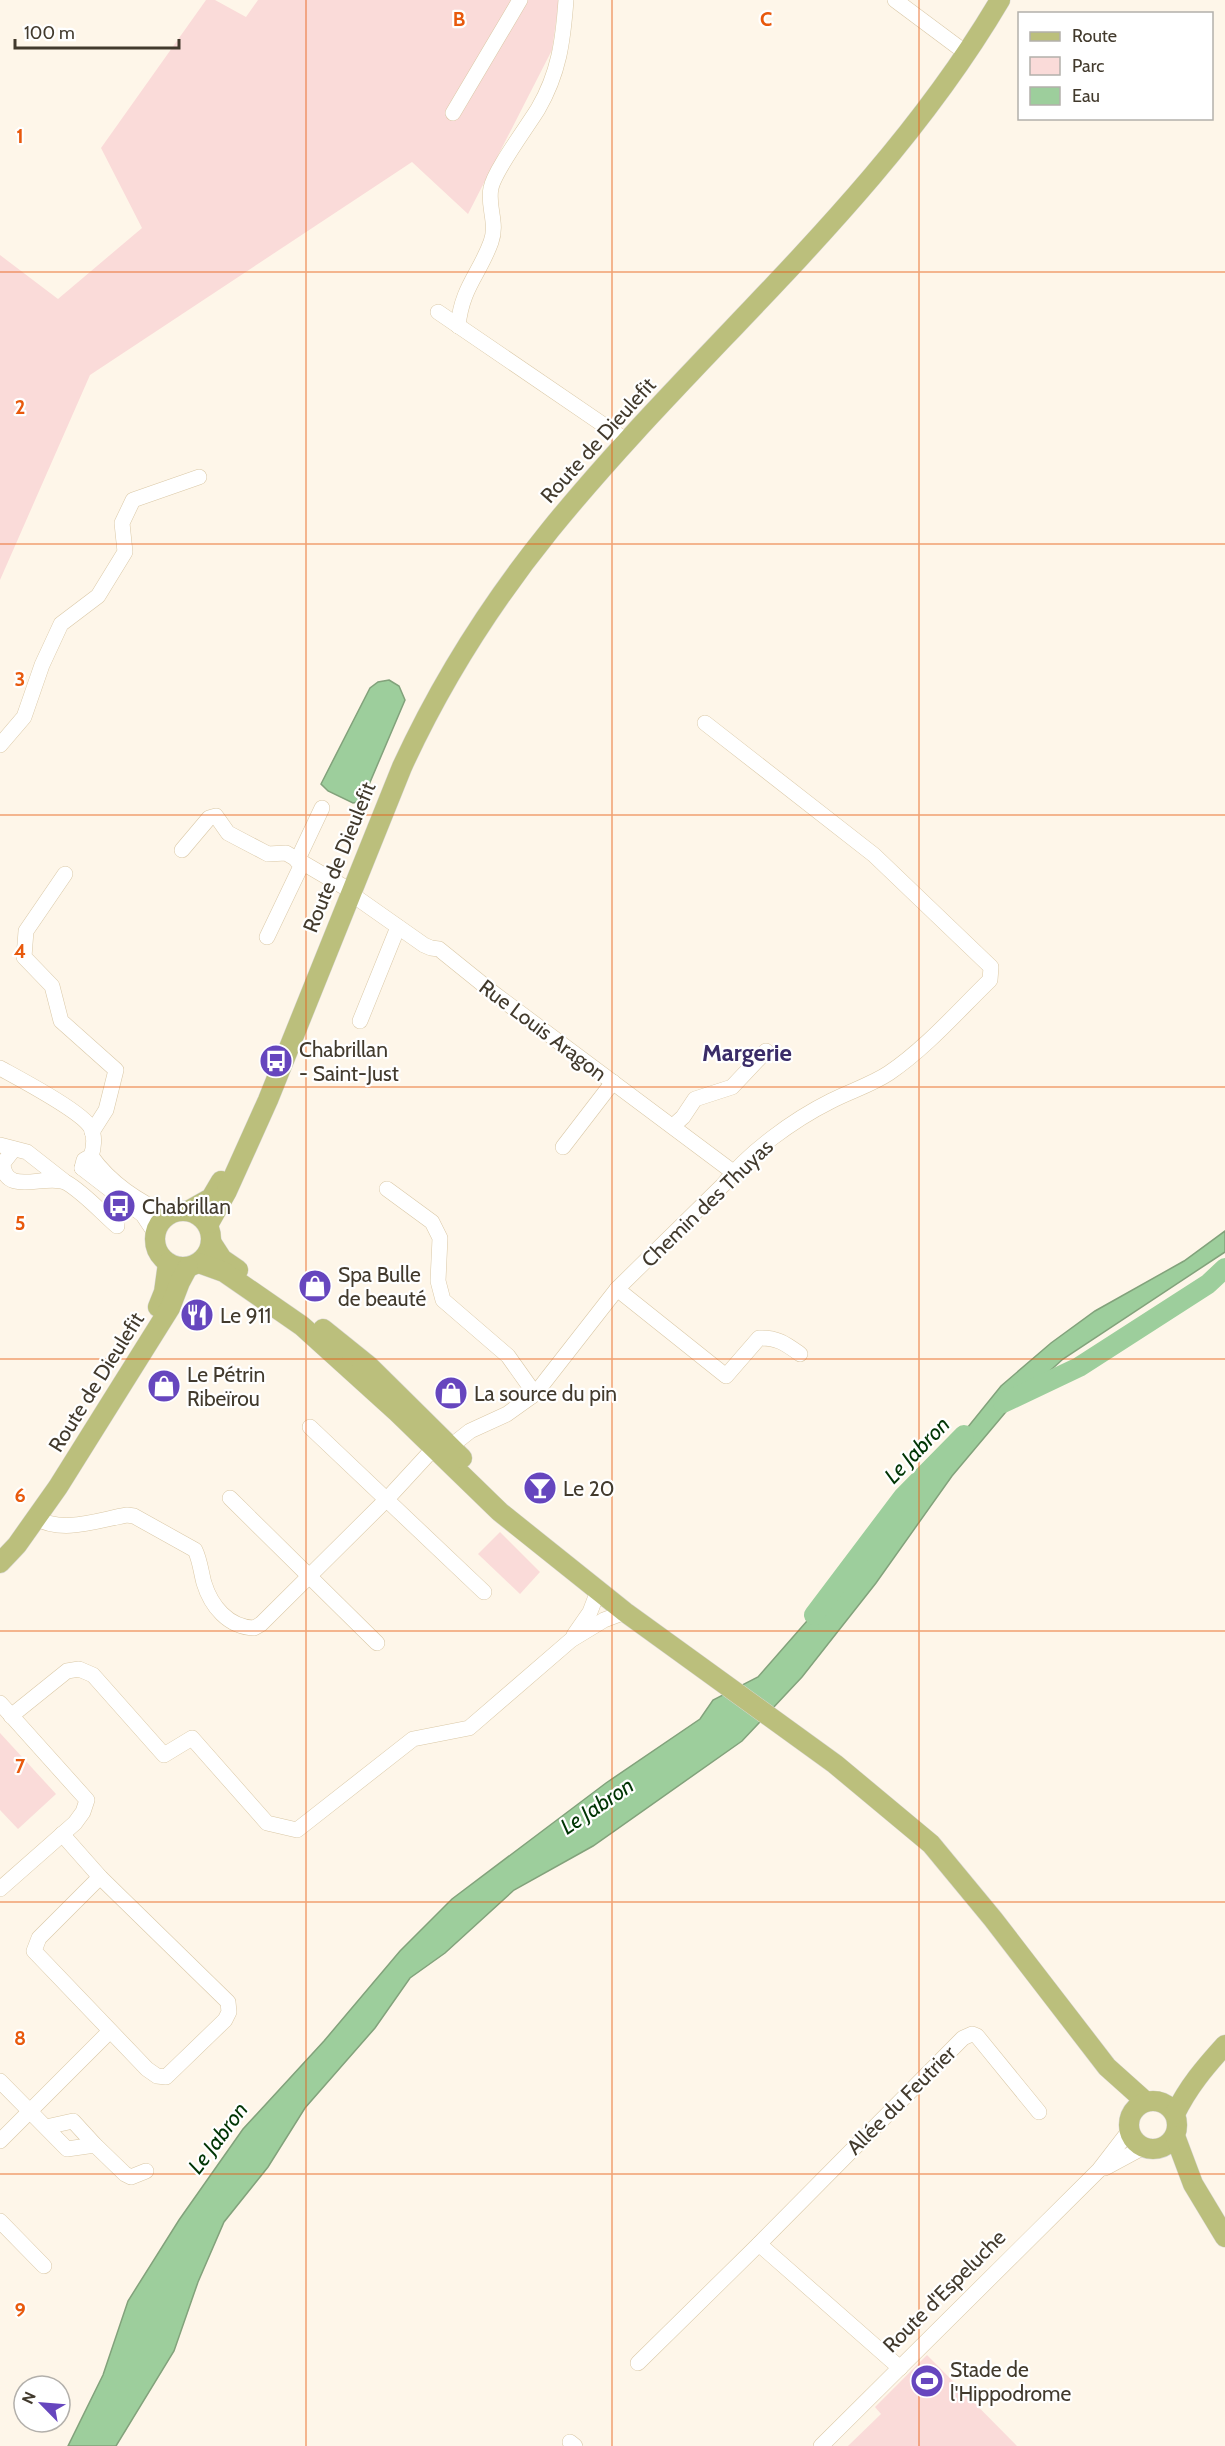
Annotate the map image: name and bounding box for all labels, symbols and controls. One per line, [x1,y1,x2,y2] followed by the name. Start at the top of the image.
[453,7,465,31] text: B
[760,7,772,31] text: C
[15,12,178,50] scale bar
[1018,12,1213,120] legend
[24,22,75,44] text: 100 m
[1072,25,1117,47] text: Route
[1072,55,1104,77] text: Parc
[1072,85,1100,107] text: Eau
[16,124,24,148] text: 1
[535,372,661,508] street label: Route de Dieulefit
[15,395,25,419] text: 2
[15,667,25,691] text: 3
[297,778,381,936] street label: Route de Dieulefit
[14,939,26,963] text: 4
[474,974,612,1086] street label: Rue Louis Aragon
[299,1037,399,1086] place label: Chabrillan - Saint-Just
[702,1038,792,1067] district label: Margerie
[258,1043,294,1079] bus stop icon: Chabrillan - Saint-Just
[636,1134,778,1272] street label: Chemin des Thuyas
[101,1188,137,1224] bus stop icon: Chabrillan
[142,1194,231,1219] place label: Chabrillan
[15,1211,25,1235] text: 5
[338,1262,427,1311] place label: Spa Bulle de beauté
[297,1268,333,1304] shop icon: Spa Bulle de beauté
[179,1297,215,1333] restaurant icon: Le 911
[220,1303,271,1328] place label: Le 911
[43,1308,149,1456] street label: Route de Dieulefit
[187,1362,265,1411] place label: Le Pétrin Ribeïrou
[146,1368,182,1404] shop icon: Le Pétrin Ribeïrou
[433,1375,469,1411] shop icon: La source du pin
[474,1381,617,1406] place label: La source du pin
[879,1411,955,1489] water label: Le Jabron
[522,1470,558,1506] bar icon: Le 20
[563,1476,614,1501] place label: Le 20
[14,1483,26,1507] text: 6
[15,1754,26,1778] text: 7
[555,1772,639,1840] water label: Le Jabron
[14,2026,26,2050] text: 8
[841,2040,961,2160] street label: Allée du Feutrier
[182,2097,254,2179] water label: Le Jabron
[878,2224,1011,2357] street label: Route d'Espeluche
[14,2298,26,2322] text: 9
[950,2357,1071,2406] place label: Stade de l'Hippodrome
[909,2363,945,2399] sports icon: Stade de l'Hippodrome
[12,2374,72,2434] north arrow
[18,2389,40,2407] text: N

